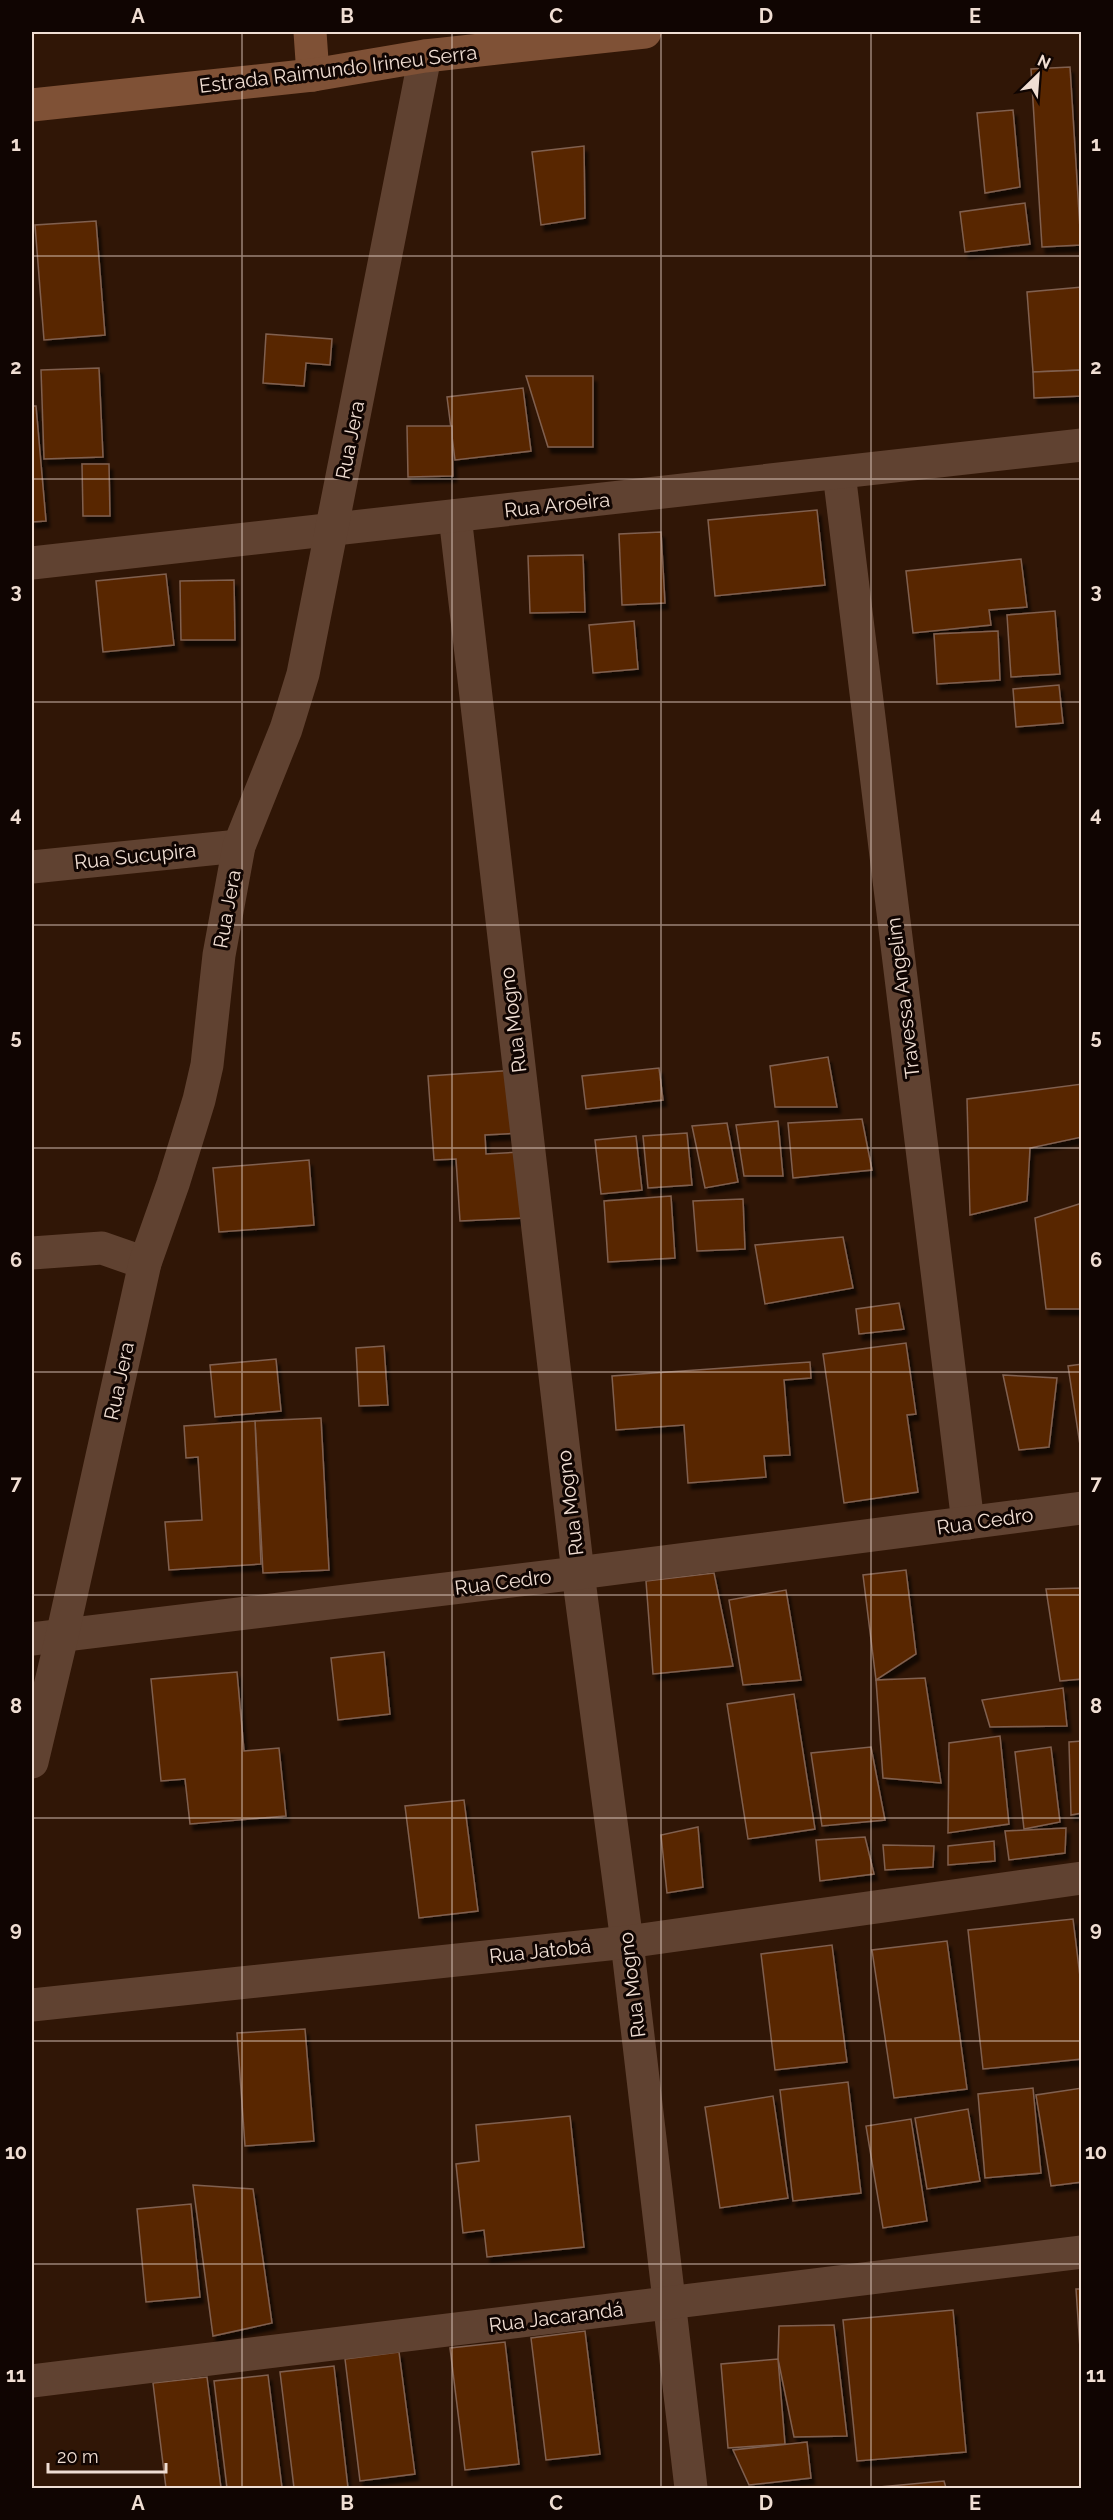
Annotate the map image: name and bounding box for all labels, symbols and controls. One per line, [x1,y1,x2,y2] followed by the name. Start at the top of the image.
[131,4,145,28] text: A
[340,4,354,28] text: B
[549,4,563,28] text: C
[759,4,773,28] text: D
[969,4,981,28] text: E
[198,40,478,98] street label: Estrada Raimundo Irineu Serra
[1008,45,1068,105] north arrow
[1035,51,1054,73] text: N
[11,132,21,156] text: 1
[1091,132,1101,156] text: 1
[10,355,22,379] text: 2
[1090,355,1102,379] text: 2
[331,399,369,481] street label: Rua Jera
[503,488,611,522] street label: Rua Aroeira
[10,579,22,603] text: 3
[1090,579,1102,603] text: 3
[10,802,22,826] text: 4
[1090,802,1102,826] text: 4
[73,838,197,874] street label: Rua Sucupira
[208,868,246,950] street label: Rua Jera
[881,916,925,1080] street label: Travessa Angelim
[495,966,531,1074] street label: Rua Mogno
[10,1025,22,1049] text: 5
[1090,1025,1102,1049] text: 5
[10,1248,22,1272] text: 6
[1090,1248,1102,1272] text: 6
[99,1340,139,1422] street label: Rua Jera
[552,1449,588,1557] street label: Rua Mogno
[10,1471,22,1495] text: 7
[1090,1471,1102,1495] text: 7
[935,1502,1035,1540] street label: Rua Cedro
[453,1564,553,1600] street label: Rua Cedro
[10,1694,22,1718] text: 8
[1090,1694,1102,1718] text: 8
[10,1917,22,1941] text: 9
[1090,1917,1102,1941] text: 9
[614,1931,650,2039] street label: Rua Mogno
[488,1934,592,1968] street label: Rua Jatobá
[5,2140,27,2164] text: 10
[1085,2140,1107,2164] text: 10
[487,2297,625,2337] street label: Rua Jacarandá
[6,2363,26,2387] text: 11
[1086,2363,1106,2387] text: 11
[48,2436,166,2474] scale bar
[57,2446,99,2467] text: 20 m
[131,2491,145,2515] text: A
[340,2491,354,2515] text: B
[549,2491,563,2515] text: C
[759,2491,773,2515] text: D
[969,2491,981,2515] text: E

